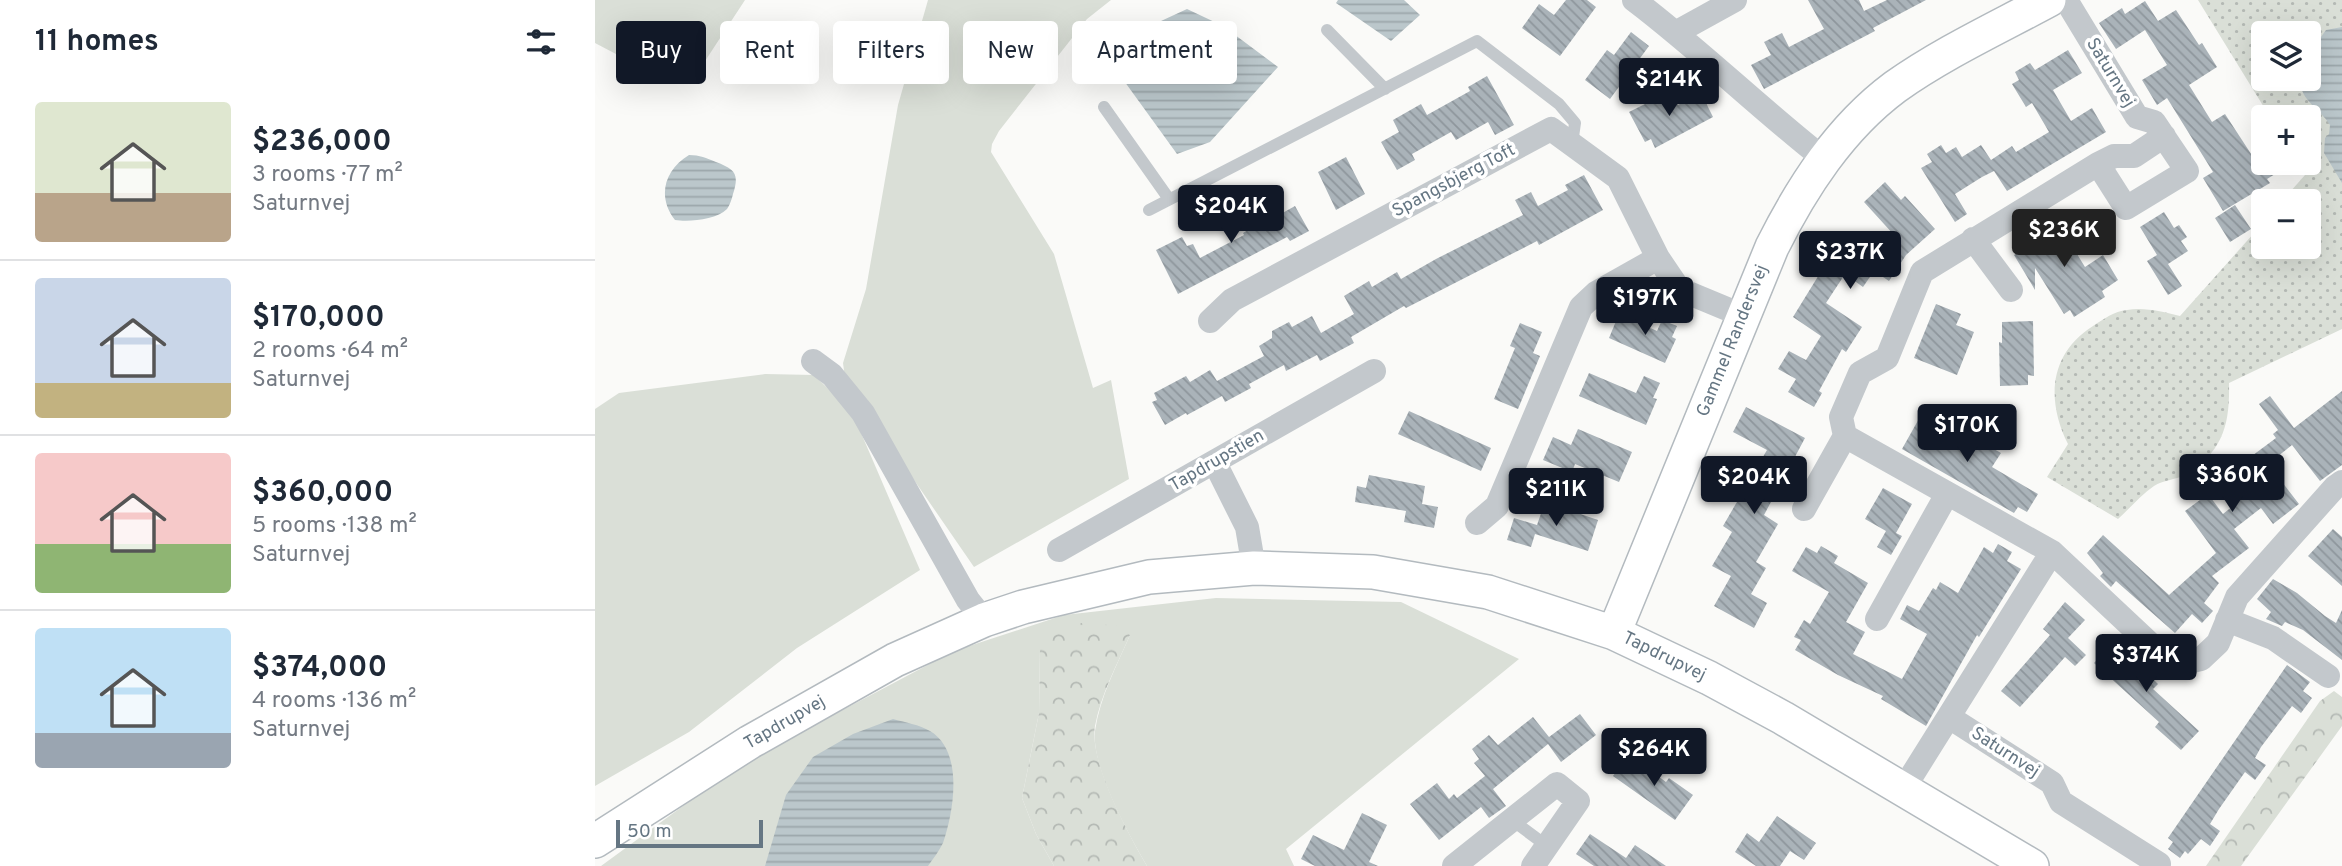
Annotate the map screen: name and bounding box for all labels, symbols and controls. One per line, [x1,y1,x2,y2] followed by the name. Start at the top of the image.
[616,21,706,84] chip: Buy
[720,21,819,84] chip: Rent
[833,21,949,84] chip: Filters
[963,21,1058,84] chip: New
[1072,21,1237,84] chip: Apartment
[2251,21,2321,259] map controls
[2251,21,2321,91] button: layers
[522,23,560,61] icon: filters
[35,24,159,61] text: 11 homes
[2080,34,2140,112] street label: Saturnvej
[1620,58,1718,118] pin: $214K
[1635,66,1703,95] text: $214K
[2251,105,2321,175] button: +
[252,124,392,161] text: $236,000
[91,130,175,214] icon: home
[1388,139,1520,223] street label: Spangsbjerg Toft
[252,161,403,190] text: 3 rooms · 77 m²
[1182,186,1280,245] pin: $204K
[2251,189,2321,259] button: −
[252,190,350,219] text: Saturnvej
[1194,193,1268,222] text: $204K
[2015,210,2113,269] pin: $236K
[2028,217,2100,246] text: $236K
[1801,232,1899,291] pin: $237K
[1815,239,1885,268] text: $237K
[1692,262,1774,420] street label: Gammel Randersvej
[1596,278,1694,337] pin: $197K
[1612,285,1678,314] text: $197K
[252,300,385,337] text: $170,000
[91,306,175,390] icon: home
[252,337,408,366] text: 2 rooms · 64 m²
[252,366,350,395] text: Saturnvej
[1918,405,2016,464] pin: $170K
[1934,412,2000,441] text: $170K
[1165,425,1269,497] street label: Tapdrupstien
[2183,454,2281,514] pin: $360K
[1705,456,1803,516] pin: $204K
[2195,462,2269,491] text: $360K
[1717,464,1791,493] text: $204K
[1507,468,1605,528] pin: $211K
[252,475,393,512] text: $360,000
[1525,476,1587,505] text: $211K
[91,481,175,565] icon: home
[252,512,417,541] text: 5 rooms · 138 m²
[252,541,350,570] text: Saturnvej
[1618,627,1710,687] street label: Tapdrupvej
[2097,634,2195,694] pin: $374K
[2112,642,2180,671] text: $374K
[252,650,387,687] text: $374,000
[91,656,175,740] icon: home
[252,687,416,716] text: 4 rooms · 136 m²
[740,691,830,755] street label: Tapdrupvej
[252,716,350,745] text: Saturnvej
[1966,722,2044,784] street label: Saturnvej
[1605,728,1703,788] pin: $264K
[1617,736,1691,765] text: $264K
[616,817,763,849] scale bar
[627,820,672,844] text: 50 m

